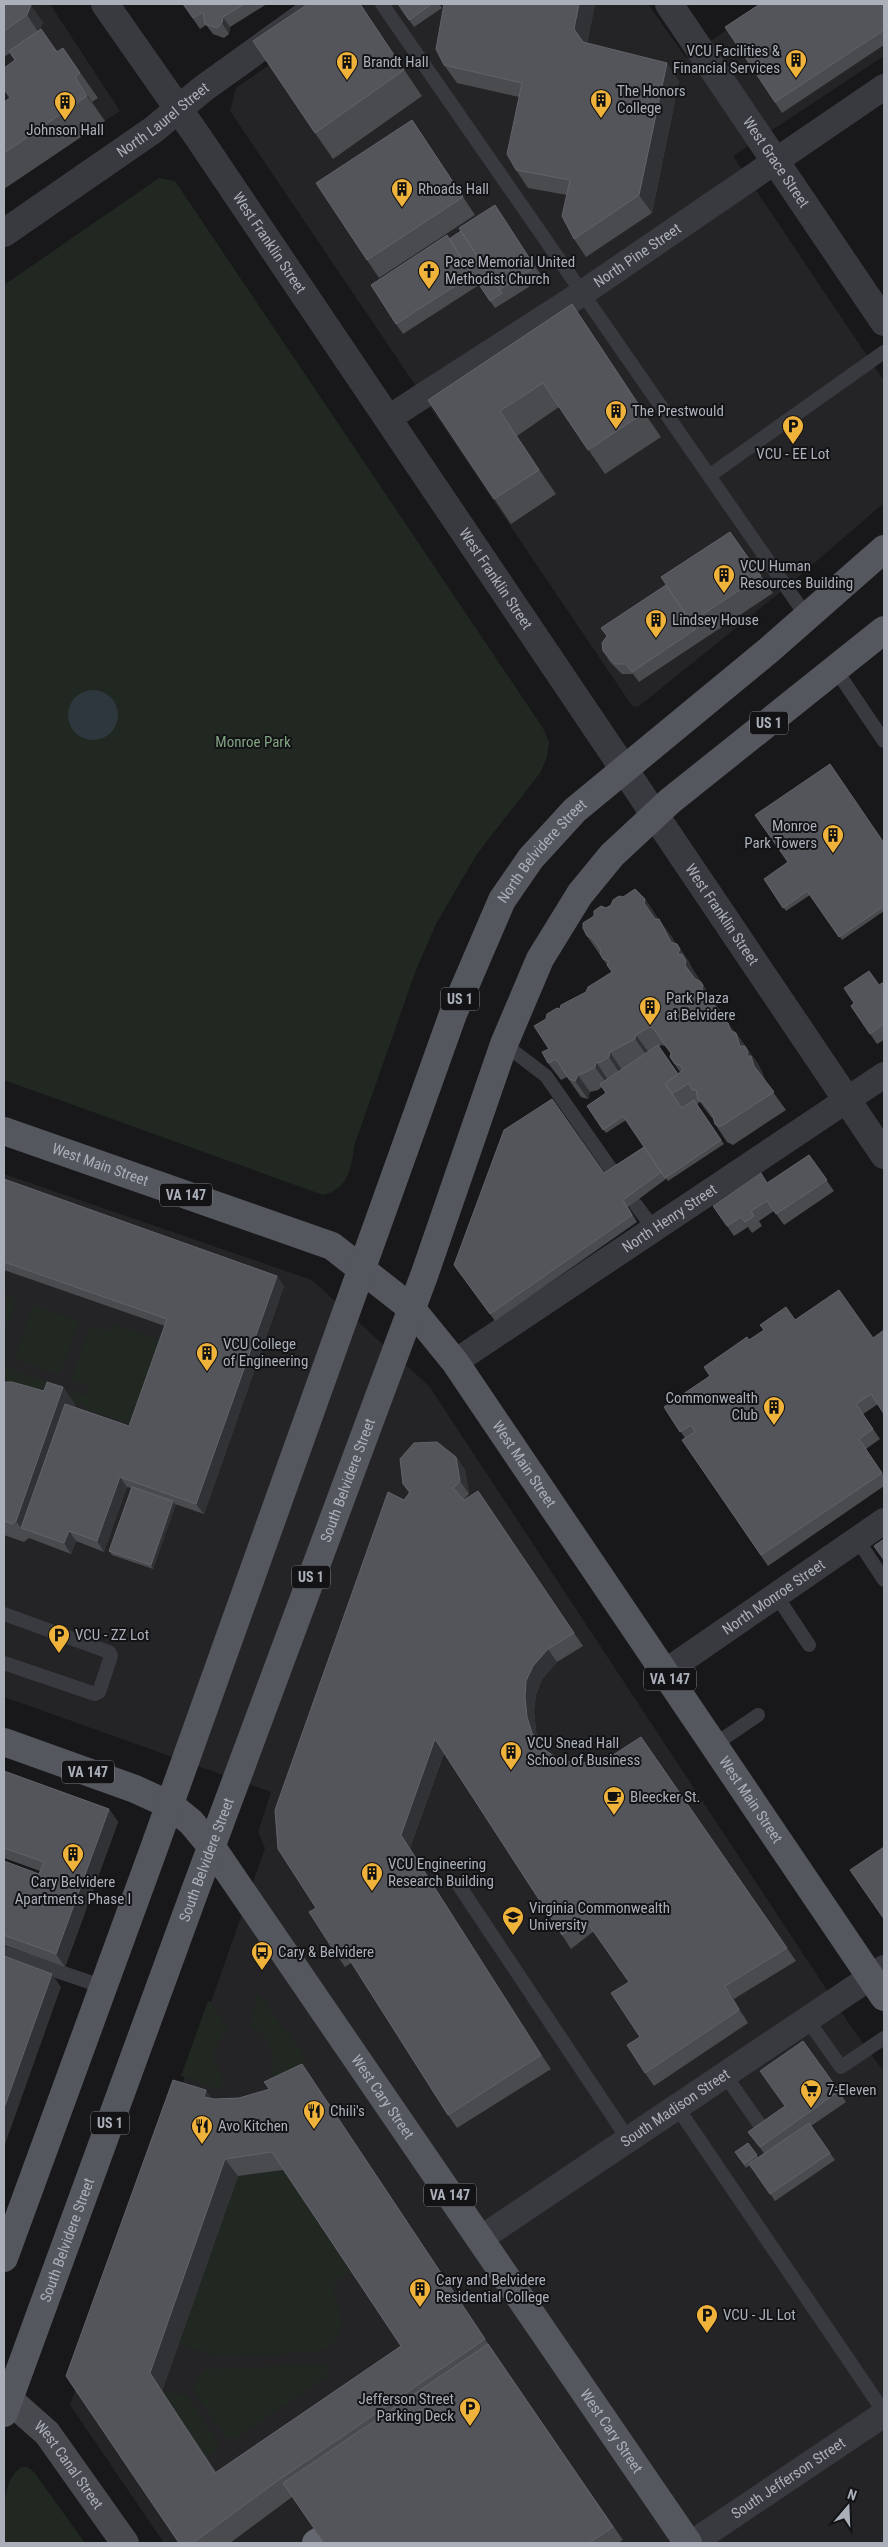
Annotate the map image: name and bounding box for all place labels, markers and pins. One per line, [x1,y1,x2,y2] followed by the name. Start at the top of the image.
[673,42,781,77] place label: VCU Facilities & Financial Services
[784,48,808,79] building icon: VCU Facilities & Financial Services
[335,50,359,81] building icon: Brandt Hall
[363,53,429,71] place label: Brandt Hall
[617,82,686,117] place label: The Honors College
[589,88,613,119] building icon: The Honors College
[53,90,77,121] building icon: Johnson Hall
[26,121,104,139] place label: Johnson Hall
[390,177,414,208] building icon: Rhoads Hall
[418,180,489,198] place label: Rhoads Hall
[445,253,575,288] place label: Pace Memorial United Methodist Church
[417,259,441,290] church icon: Pace Memorial United Methodist Church
[604,399,628,430] building icon: The Prestwould
[632,402,724,420] place label: The Prestwould
[781,414,805,445] parking icon: VCU - EE Lot
[756,445,830,463] place label: VCU - EE Lot
[740,557,853,592] place label: VCU Human Resources Building
[712,563,736,594] building icon: VCU Human Resources Building
[644,608,668,639] building icon: Lindsey House
[672,611,759,629] place label: Lindsey House
[744,817,817,852] place label: Monroe Park Towers
[821,823,845,854] building icon: Monroe Park Towers
[666,989,736,1024] place label: Park Plaza at Belvidere
[638,995,662,1026] building icon: Park Plaza at Belvidere
[223,1335,308,1370] place label: VCU College of Engineering
[195,1341,219,1372] building icon: VCU College of Engineering
[665,1389,758,1424] place label: Commonwealth Club
[762,1395,786,1426] building icon: Commonwealth Club
[47,1623,71,1654] parking icon: VCU - ZZ Lot
[75,1626,149,1644] place label: VCU - ZZ Lot
[527,1734,640,1769] place label: VCU Snead Hall School of Business
[499,1740,523,1771] building icon: VCU Snead Hall School of Business
[602,1785,626,1816] cafe icon: Bleecker St.
[630,1788,700,1806] place label: Bleecker St.
[61,1842,85,1873] building icon: Cary Belvidere Apartments Phase I
[388,1855,494,1890] place label: VCU Engineering Research Building
[360,1861,384,1892] building icon: VCU Engineering Research Building
[15,1873,131,1908] place label: Cary Belvidere Apartments Phase I
[529,1899,670,1934] place label: Virginia Commonwealth University
[501,1905,525,1936] school or university icon: Virginia Commonwealth University
[250,1940,274,1971] bus stop icon: Cary & Belvidere
[278,1943,374,1961] place label: Cary & Belvidere
[799,2078,823,2109] supermarket icon: 7-Eleven
[827,2081,877,2099] place label: 7-Eleven
[302,2099,326,2130] restaurant icon: Chili's
[330,2102,365,2120] place label: Chili's
[190,2114,214,2145] restaurant icon: Avo Kitchen
[218,2117,288,2135] place label: Avo Kitchen
[436,2271,549,2306] place label: Cary and Belvidere Residential College
[408,2277,432,2308] building icon: Cary and Belvidere Residential College
[695,2303,719,2334] parking icon: VCU - JL Lot
[723,2306,796,2324] place label: VCU - JL Lot
[359,2390,454,2425] place label: Jefferson Street Parking Deck
[458,2396,482,2427] parking icon: Jefferson Street Parking Deck

